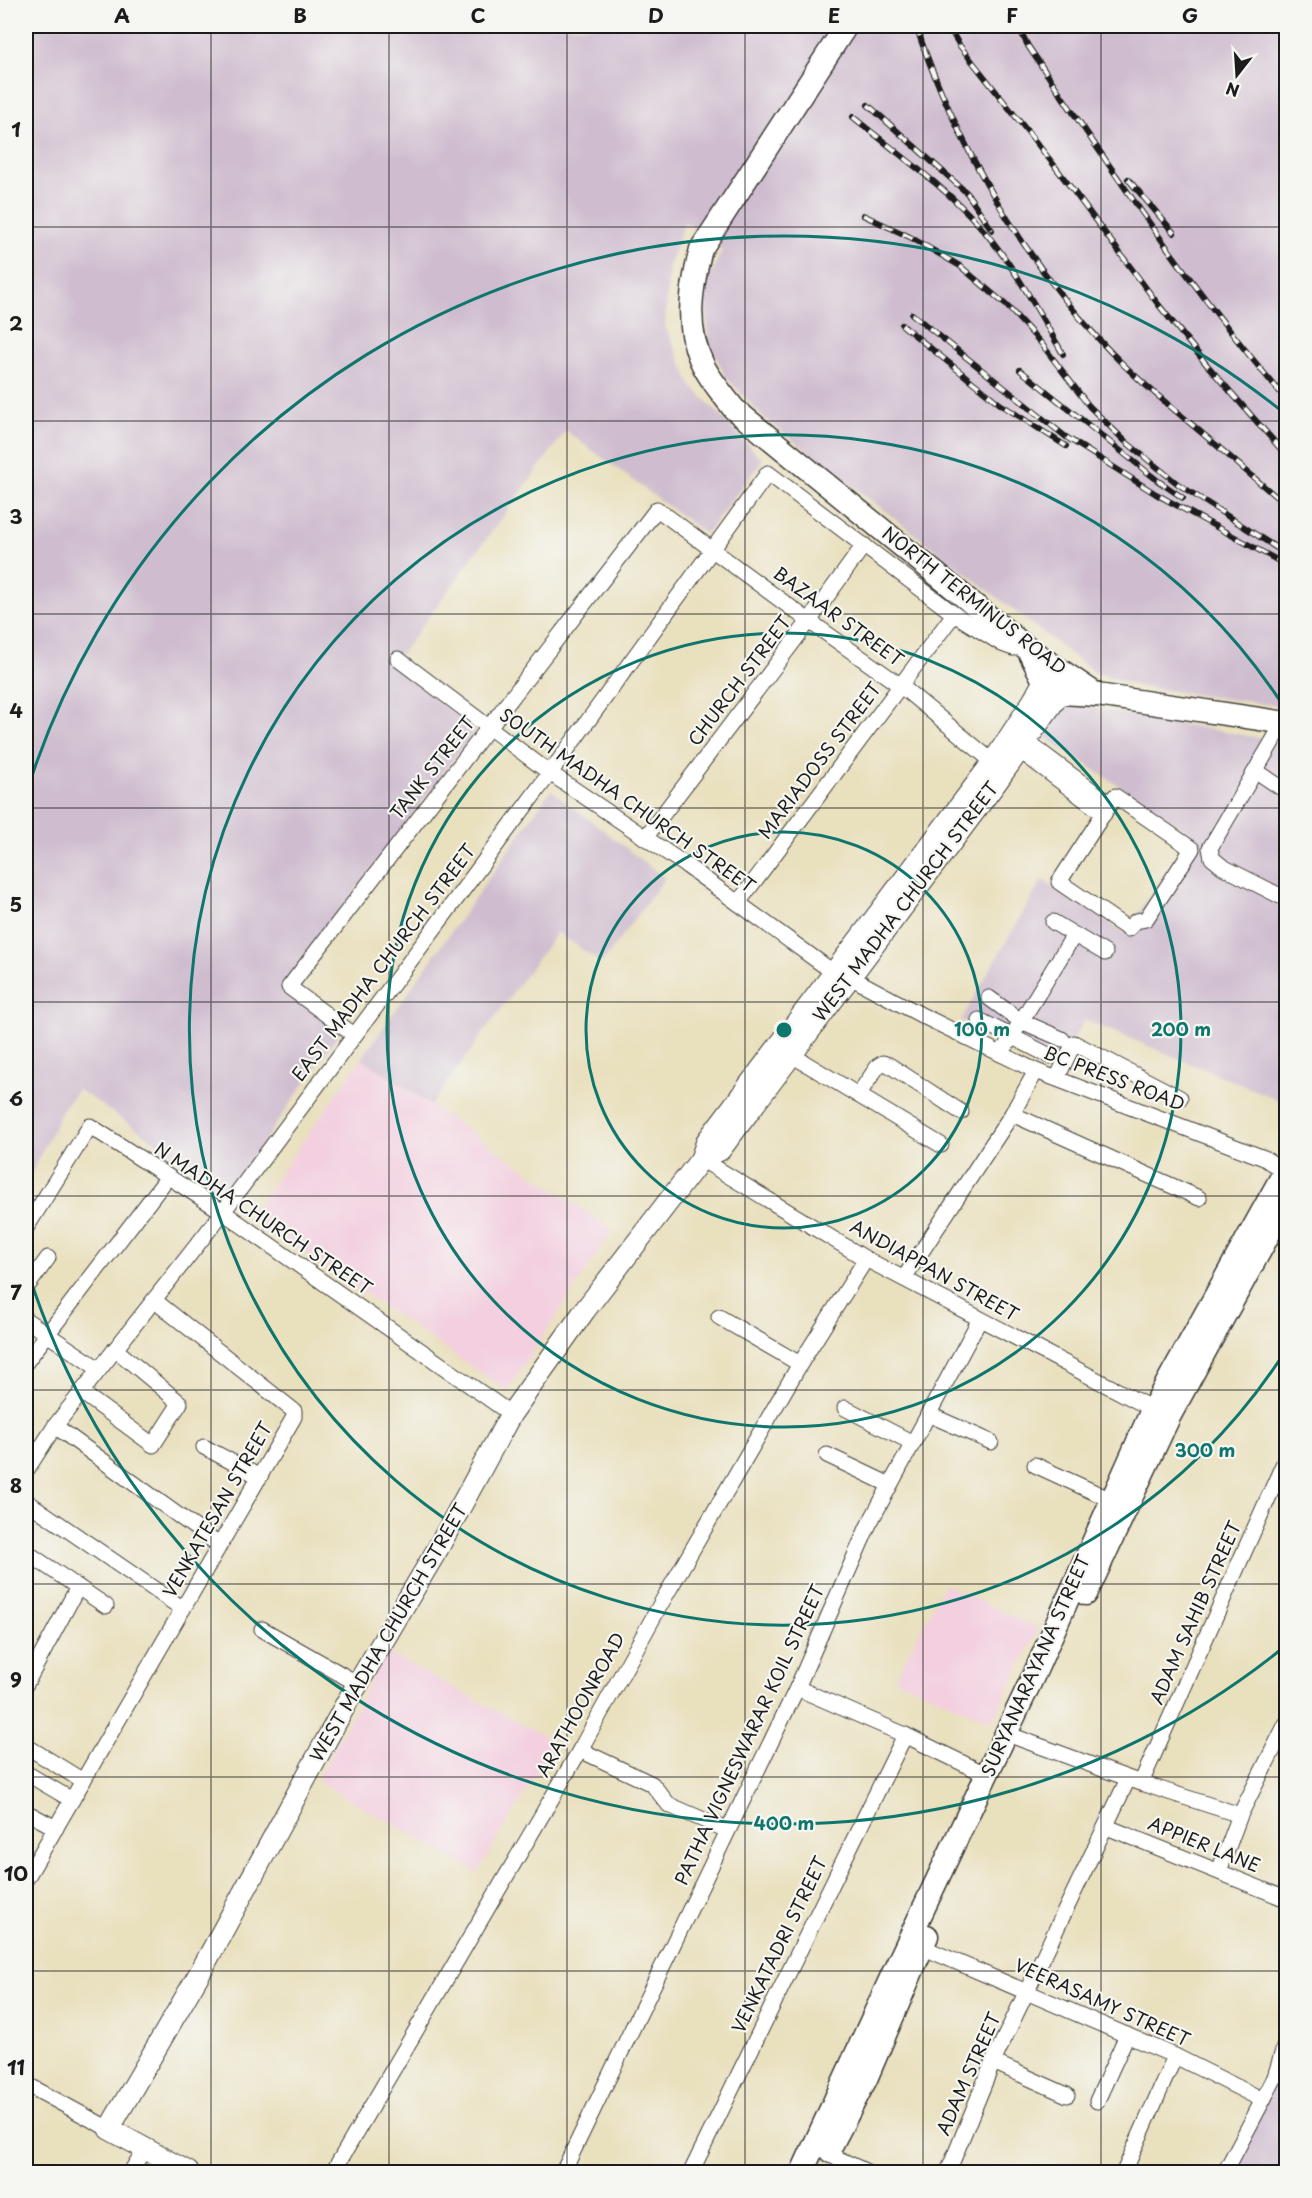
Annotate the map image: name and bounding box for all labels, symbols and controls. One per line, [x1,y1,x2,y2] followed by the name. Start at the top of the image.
[114,0,130,30] text: A
[293,0,307,30] text: B
[470,0,486,30] text: C
[648,0,664,30] text: D
[828,0,840,30] text: E
[1006,0,1018,30] text: F
[1182,0,1198,30] text: G
[1207,45,1267,105] north arrow
[1223,77,1242,104] text: N
[11,114,21,144] text: 1
[9,308,23,338] text: 2
[9,501,23,531] text: 3
[877,519,1073,680] street label: NORTH TERMINUS ROAD
[768,559,910,673] street label: BAZAAR STREET
[681,609,797,751] street label: CHURCH STREET
[751,676,887,844] street label: MARIADOSS STREET
[9,695,23,725] text: 4
[495,701,762,899] street label: SOUTH MADHA CHURCH STREET
[383,709,481,824] street label: TANK STREET
[805,775,1005,1027] street label: WEST MADHA CHURCH STREET
[284,837,482,1086] street label: EAST MADHA CHURCH STREET
[10,889,22,919] text: 5
[954,1015,1010,1042] text: 100 m
[1151,1015,1211,1042] text: 200 m
[774,1020,794,1040] centre of rings
[1040,1038,1189,1117] street label: BC PRESS ROAD
[9,1083,23,1113] text: 6
[150,1135,379,1301] street label: N MADHA CHURCH STREET
[846,1212,1024,1328] street label: ANDIAPPAN STREET
[10,1277,22,1307] text: 7
[155,1416,278,1602] street label: VENKATESAN STREET
[1175,1436,1235,1463] text: 300 m
[10,1470,22,1500] text: 8
[302,1497,473,1766] street label: WEST MADHA CHURCH STREET
[1142,1516,1247,1708] street label: ADAM SAHIB STREET
[973,1549,1096,1781] street label: SURYANARAYANA STREET
[667,1579,831,1889] street label: PATHA VIGNESWARAR KOIL STREET
[529,1627,631,1782] street label: ARATHOONROAD
[10,1664,22,1694] text: 9
[754,1809,814,1836] text: 400 m
[1144,1809,1265,1878] street label: APPIER LANE
[724,1851,833,2037] street label: VENKATADRI STREET
[4,1858,28,1888] text: 10
[1010,1951,1195,2053] street label: VEERASAMY STREET
[928,2007,1007,2139] street label: ADAM STREET
[7,2052,25,2082] text: 11

